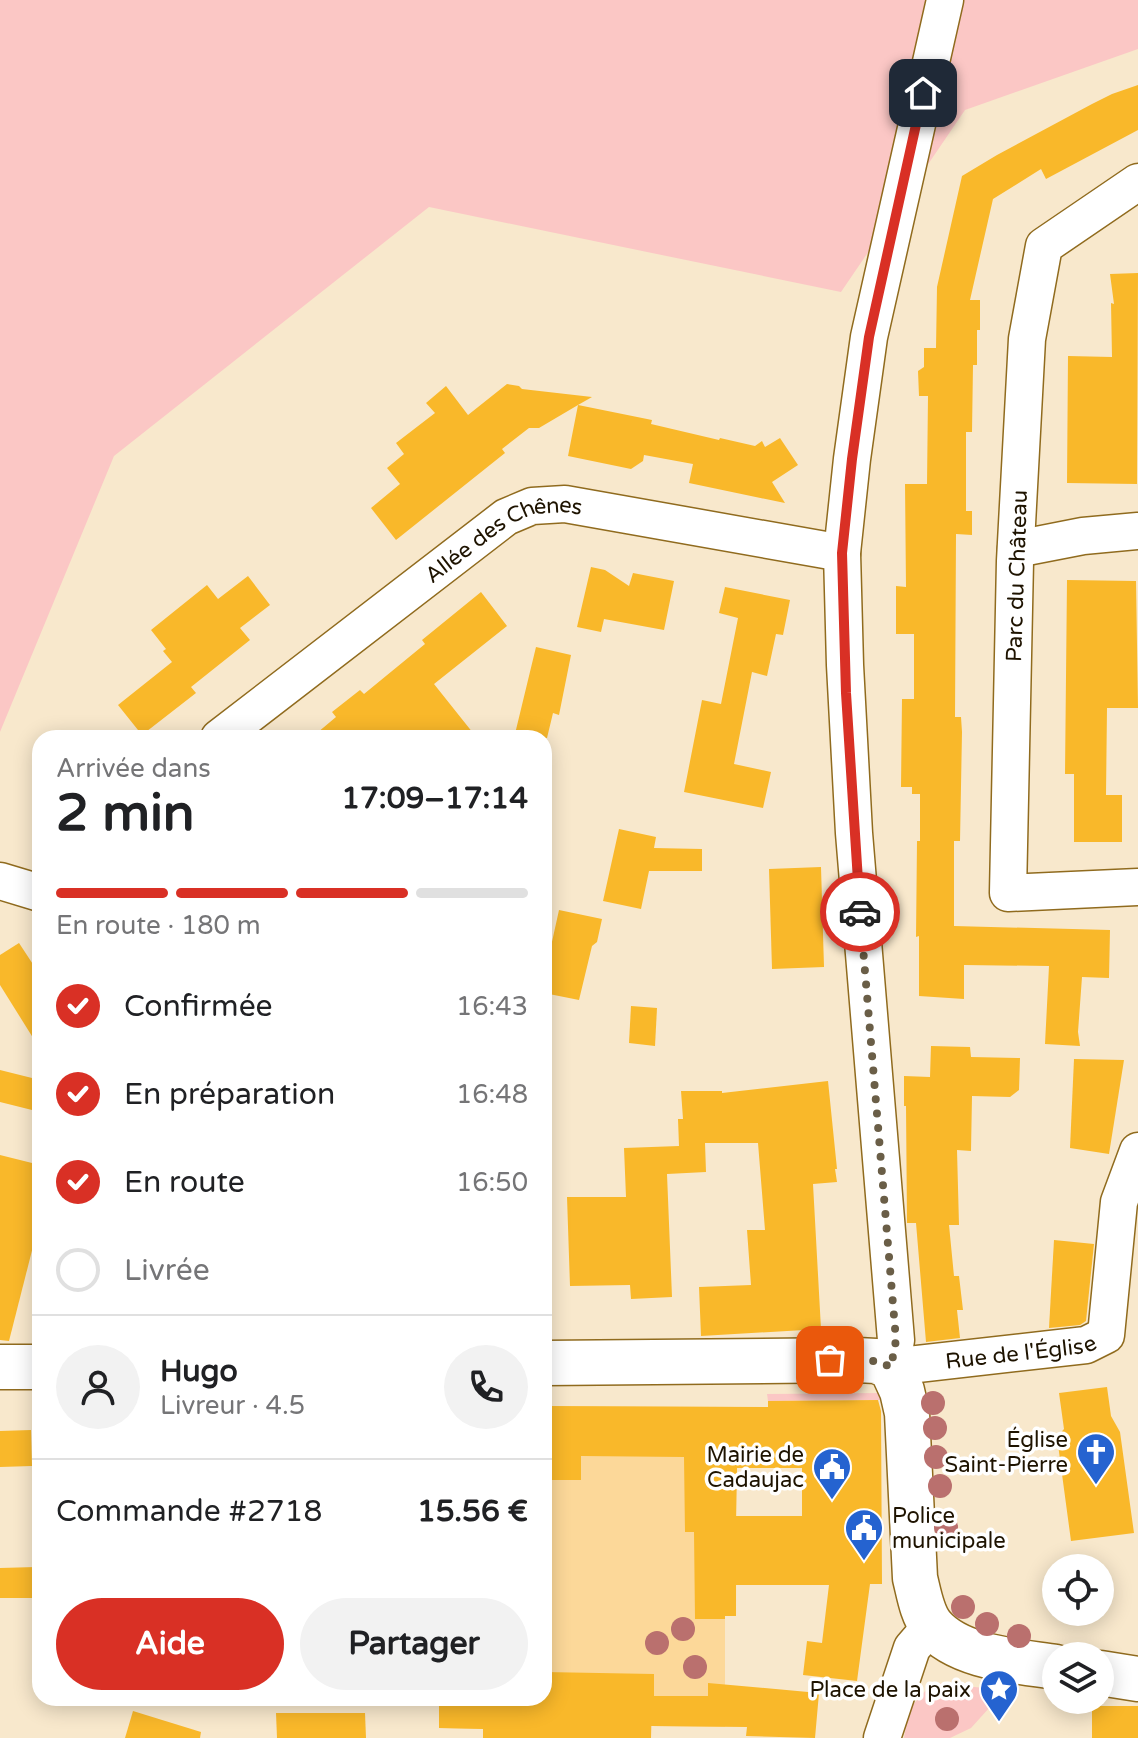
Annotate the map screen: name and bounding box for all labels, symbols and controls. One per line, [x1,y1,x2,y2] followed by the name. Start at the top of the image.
[889,59,957,127] pin
[901,71,945,115] icon: home
[1001,489,1033,663] street label: Parc du Château
[420,491,584,589] street label: Allée des Chênes
[56,753,211,784] text: Arrivée dans
[341,780,528,817] text: 17:09–17:14
[56,782,195,845] text: 2 min
[820,872,900,952] courier
[838,890,882,934] icon: car
[56,910,261,941] text: En route · 180 m
[56,984,100,1028] icon: check
[124,988,273,1025] text: Confirmée
[456,991,528,1022] text: 16:43
[56,1072,100,1116] icon: check
[124,1076,335,1113] text: En préparation
[456,1079,528,1110] text: 16:48
[56,1160,100,1204] icon: check
[124,1164,245,1201] text: En route
[456,1167,528,1198] text: 16:50
[124,1252,210,1289] text: Livrée
[796,1326,864,1394] pin
[944,1330,1101,1375] street label: Rue de l'Église
[808,1338,852,1382] icon: bag
[56,1345,140,1429] button: person
[444,1345,528,1429] button: phone
[160,1353,238,1390] text: Hugo
[160,1390,305,1421] text: Livreur · 4.5
[945,1426,1068,1478] place label: Église Saint-Pierre
[1075,1431,1117,1486] church icon: Église Saint-Pierre
[706,1442,804,1493] place label: Mairie de Cadaujac
[811,1446,853,1501] public building icon: Mairie de Cadaujac
[56,1493,322,1530] text: Commande #2718
[417,1493,528,1530] text: 15.56 €
[892,1503,1006,1554] place label: Police municipale
[843,1507,885,1562] public building icon: Police municipale
[1042,1554,1114,1714] map controls
[1042,1554,1114,1626] button: locate
[56,1598,284,1690] button: Aide
[300,1598,528,1690] button: Partager
[1042,1642,1114,1714] button: layers
[978,1668,1020,1723] place icon: Place de la paix
[809,1677,971,1703] place label: Place de la paix

